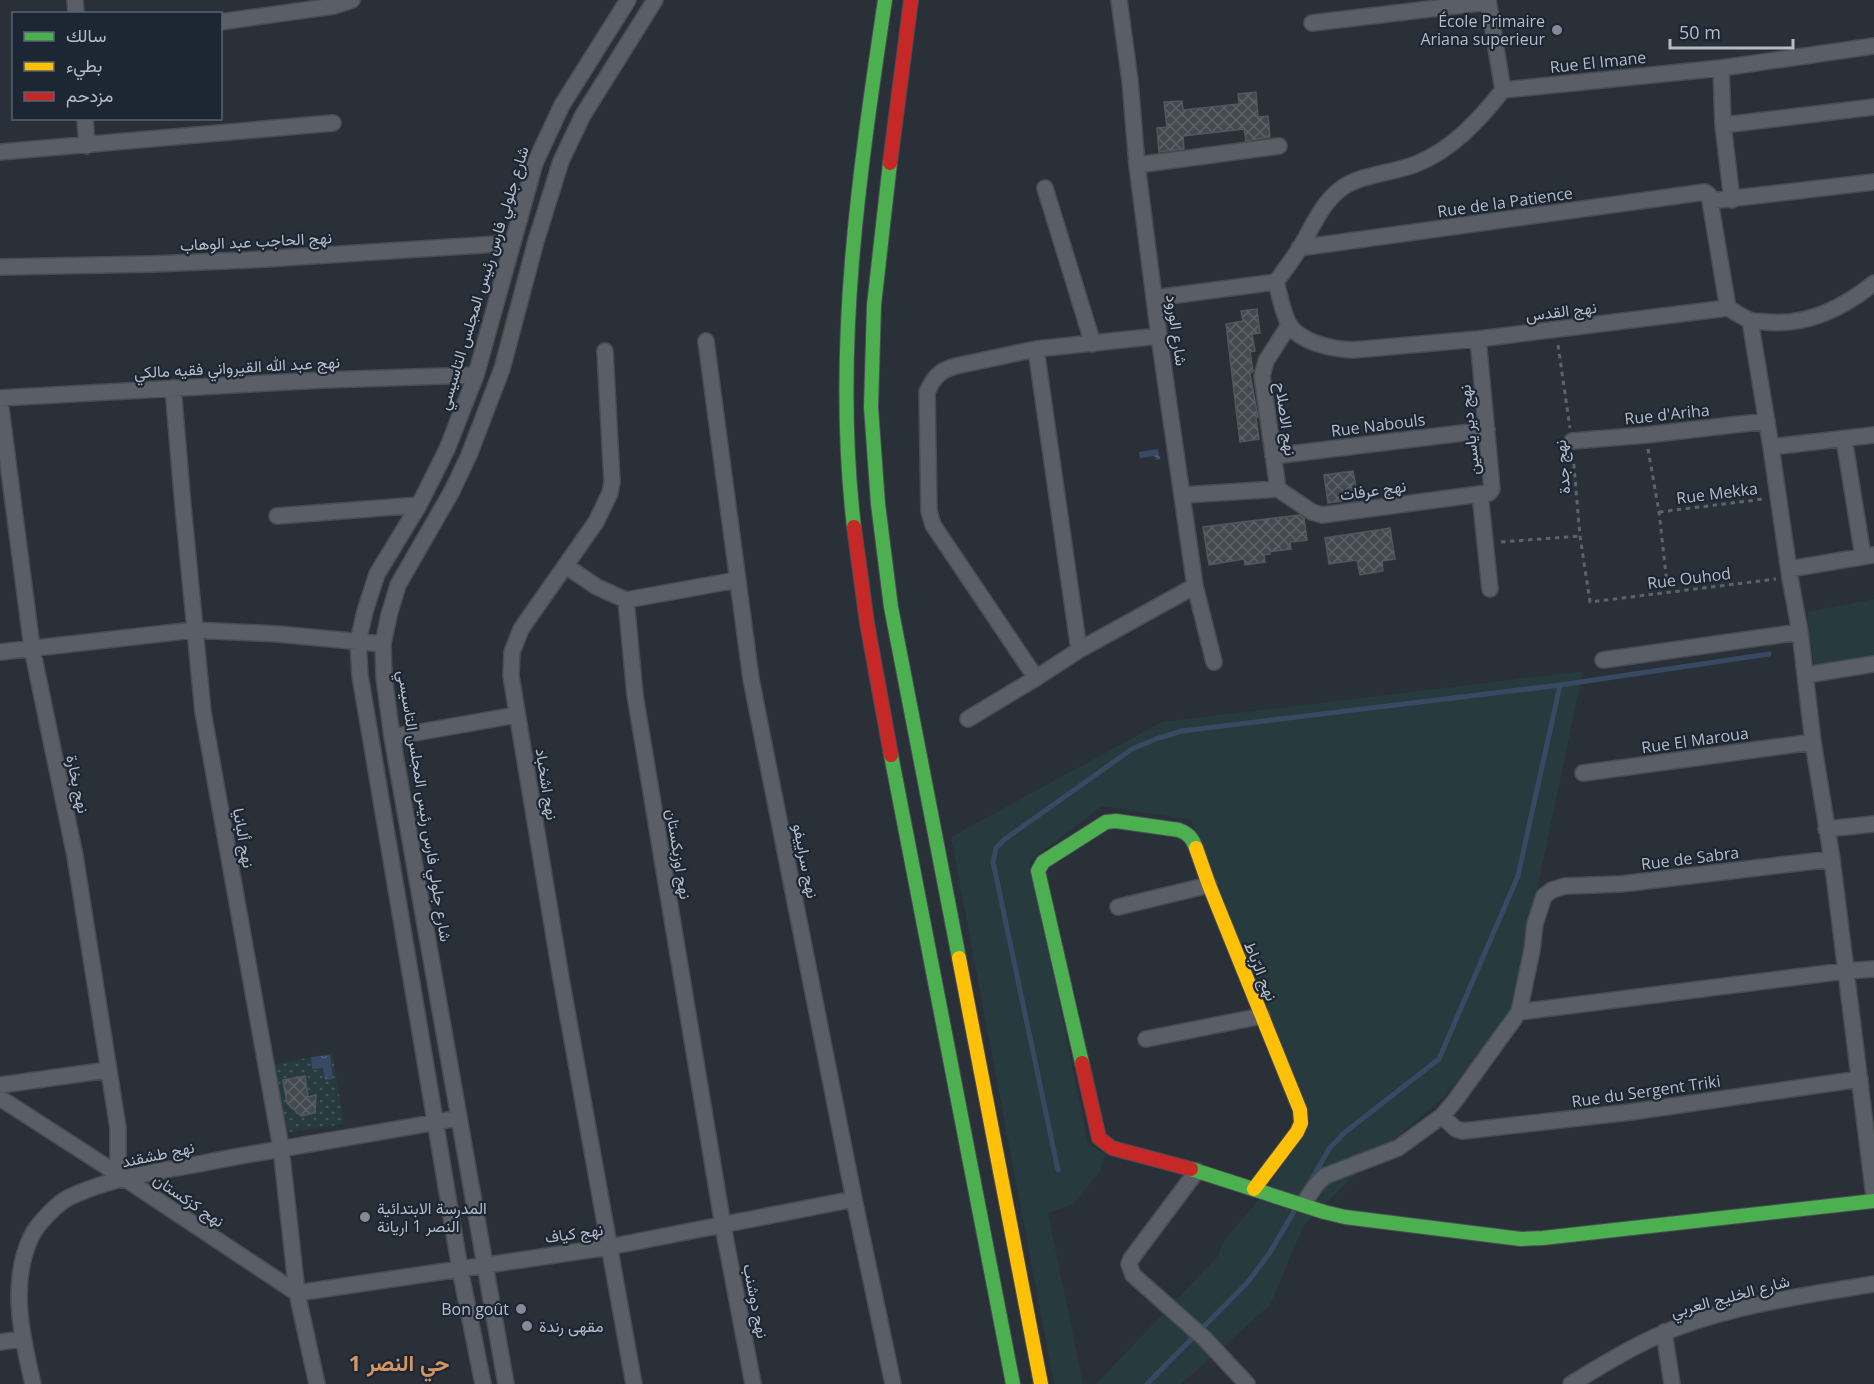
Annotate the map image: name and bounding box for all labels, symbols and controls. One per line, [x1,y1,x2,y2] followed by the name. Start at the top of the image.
[1420,10,1545,50] place label: École Primaire Ariana superieur
[12,12,222,120] legend
[1670,12,1793,50] scale bar
[1679,20,1721,44] text: 50 m
[66,23,106,47] text: سالك
[1550,23,1564,37] marker: École Primaire Ariana superieur
[1549,46,1647,78] street label: Rue El Imane
[66,53,102,81] text: بطيء
[66,83,113,108] text: مزدحم
[432,143,537,413] street label: شارع جلولي فارس رئيس المجلس التاسيسي
[1436,182,1574,222] street label: Rue de la Patience
[179,226,333,257] street label: نهج الحاجب عبد الوهاب
[1160,293,1193,367] street label: شارع الورود
[1524,296,1598,327] street label: نهج القدس
[133,351,341,386] street label: نهج عبد الله القيرواني فقيه مالكي
[1269,381,1302,457] street label: نهج الاصلاح
[1453,384,1486,476] street label: نهج دير ياسين
[1623,399,1711,429] street label: Rue d'Ariha
[1330,408,1426,442] street label: Rue Nabouls
[1549,439,1576,495] street label: نهج جدة
[1338,474,1408,507] street label: نهج عرفات
[1675,477,1759,509] street label: Rue Mekka
[1646,562,1732,594] street label: Rue Ouhod
[390,669,457,944] street label: شارع جلولي فارس رئيس المجلس التاسيسي
[1640,722,1750,758] street label: Rue El Maroua
[529,747,564,822] street label: نهج اشخباد
[60,753,95,815] street label: نهج بخارة
[227,806,260,870] street label: نهج ألبانيا
[660,807,697,901] street label: نهج اوزبكستان
[787,822,824,900] street label: نهج سراييفو
[1640,841,1740,875] street label: Rue de Sabra
[1238,938,1283,1004] street label: نهج الرّباط
[1570,1070,1722,1112] street label: Rue du Sergent Triki
[120,1136,196,1173] street label: نهج طشقند
[149,1168,229,1233] street label: نهج كزكستان
[377,1197,487,1237] place label: المدرسة الابتدائية النصر 1 اريانة
[358,1210,372,1224] marker: المدرسة الابتدائية النصر 1 اريانة
[543,1218,605,1249] street label: نهج كياف
[737,1262,774,1340] street label: نهج دوشنب
[1668,1270,1793,1325] street label: شارع الخليج العربي
[441,1298,509,1320] place label: Bon goût
[514,1302,528,1316] marker: Bon goût
[539,1315,604,1337] place label: مقهى رندة
[520,1319,534,1333] marker: مقهى رندة
[349,1347,449,1382] district label: حي النصر 1

